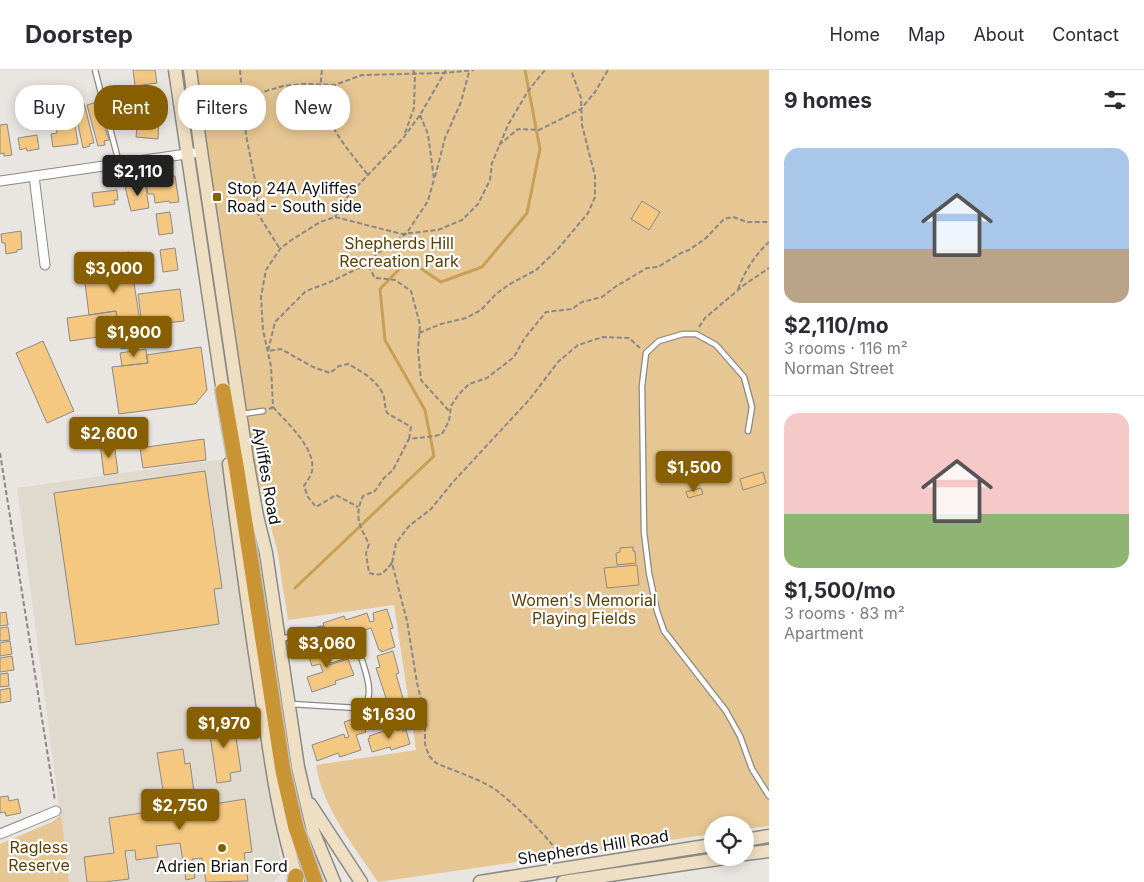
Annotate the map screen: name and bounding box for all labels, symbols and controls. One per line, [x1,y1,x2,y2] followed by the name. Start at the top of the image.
[25,20,133,49] text: Doorstep
[830,24,880,45] text: Home
[908,24,945,45] text: Map
[973,24,1024,45] text: About
[1052,24,1119,45] text: Contact
[15,85,84,130] chip: Buy
[94,85,168,130] chip: Rent
[178,85,266,130] chip: Filters
[276,85,350,130] chip: New
[1101,86,1129,114] icon: filters
[784,88,872,113] text: 9 homes
[97,154,179,197] pin: $2,110
[113,161,163,181] text: $2,110
[227,178,362,216] place label: Stop 24A Ayliffes Road - South side
[912,180,1002,270] icon: home
[211,191,223,203] marker: Stop 24A Ayliffes Road - South side
[339,233,459,271] park label: Shepherds Hill Recreation Park
[73,252,155,294] pin: $3,000
[85,258,143,278] text: $3,000
[784,313,889,338] text: $2,110/mo
[93,316,175,358] pin: $1,900
[107,322,161,342] text: $1,900
[784,338,908,358] text: 3 rooms · 116 m²
[784,358,894,378] text: Norman Street
[68,416,150,459] pin: $2,600
[80,423,138,443] text: $2,600
[249,426,285,526] street label: Ayliffes Road
[912,446,1002,536] icon: home
[653,450,735,493] pin: $1,500
[667,457,721,477] text: $1,500
[784,578,896,603] text: $1,500/mo
[511,590,657,628] park label: Women's Memorial Playing Fields
[784,603,905,623] text: 3 rooms · 83 m²
[784,623,864,643] text: Apartment
[286,626,368,669] pin: $3,060
[298,633,356,653] text: $3,060
[348,698,430,740] pin: $1,630
[362,704,416,724] text: $1,630
[183,706,265,749] pin: $1,970
[198,713,250,733] text: $1,970
[139,788,221,831] pin: $2,750
[152,795,208,815] text: $2,750
[704,816,754,866] map controls
[704,816,754,866] button: locate
[516,825,670,869] street label: Shepherds Hill Road
[8,837,70,875] park label: Ragless Reserve
[216,842,228,854] marker: Adrien Brian Ford
[156,856,288,876] place label: Adrien Brian Ford

